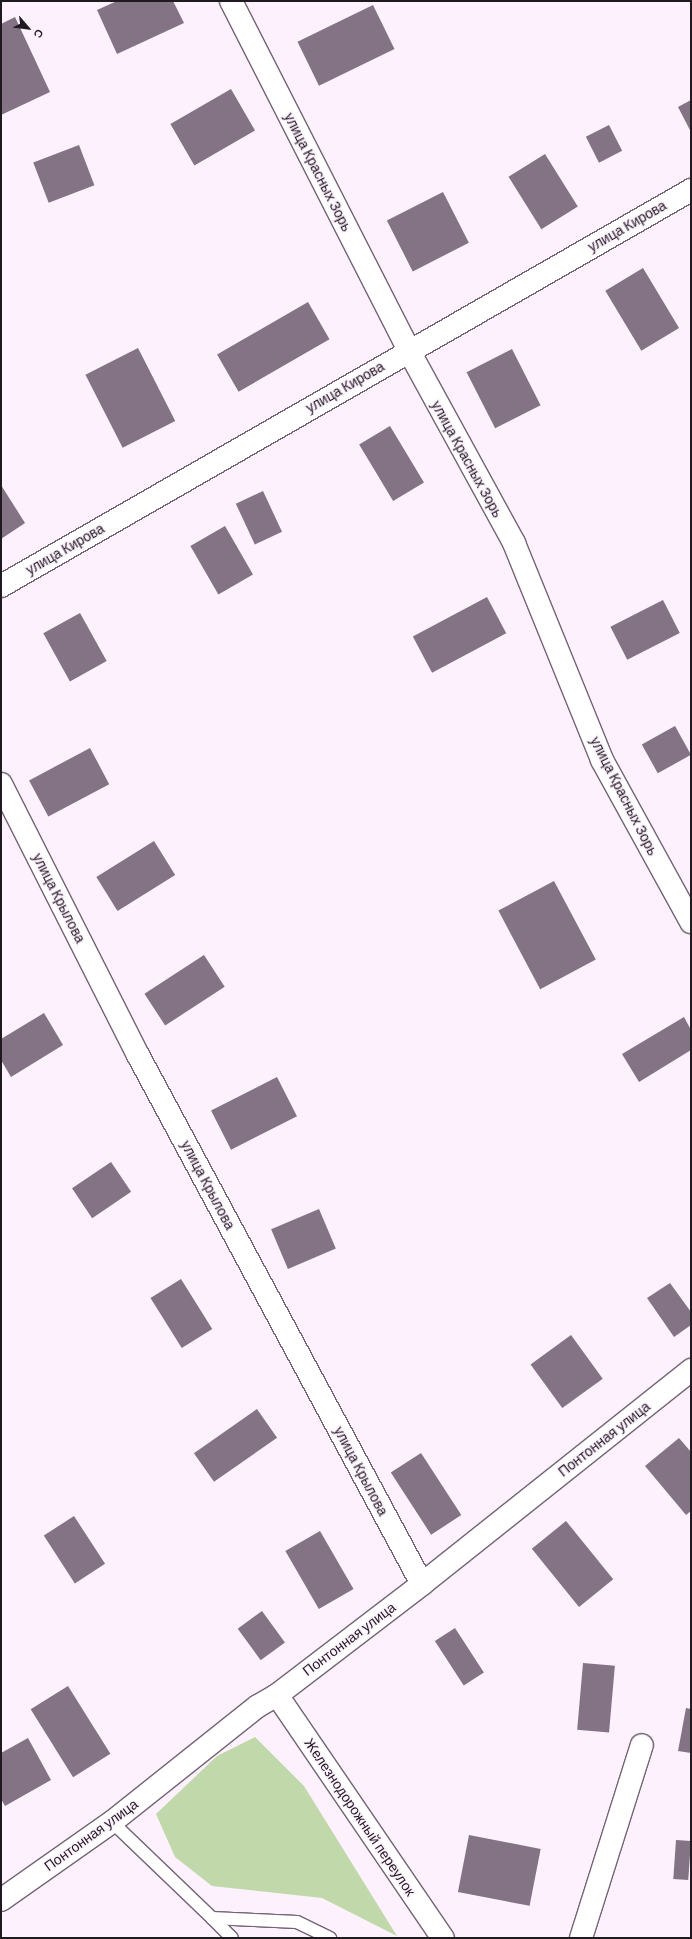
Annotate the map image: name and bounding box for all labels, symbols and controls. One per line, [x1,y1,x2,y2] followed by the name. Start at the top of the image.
[8,8,48,48] north arrow
[31,27,47,40] text: С
[281,110,355,234] street label: улица Красных Зорь
[585,197,669,255] street label: улица Кирова
[303,358,387,416] street label: улица Кирова
[428,398,506,520] street label: улица Красных Зорь
[23,520,107,578] street label: улица Кирова
[587,734,661,858] street label: улица Красных Зорь
[29,850,89,946] street label: улица Крылова
[177,1138,239,1232] street label: улица Крылова
[555,1398,653,1480] street label: Понтонная улица
[330,1424,392,1518] street label: улица Крылова
[299,1599,399,1679] street label: Понтонная улица
[301,1735,419,1899] street label: Железнодорожный переулок
[41,1795,141,1875] street label: Понтонная улица

